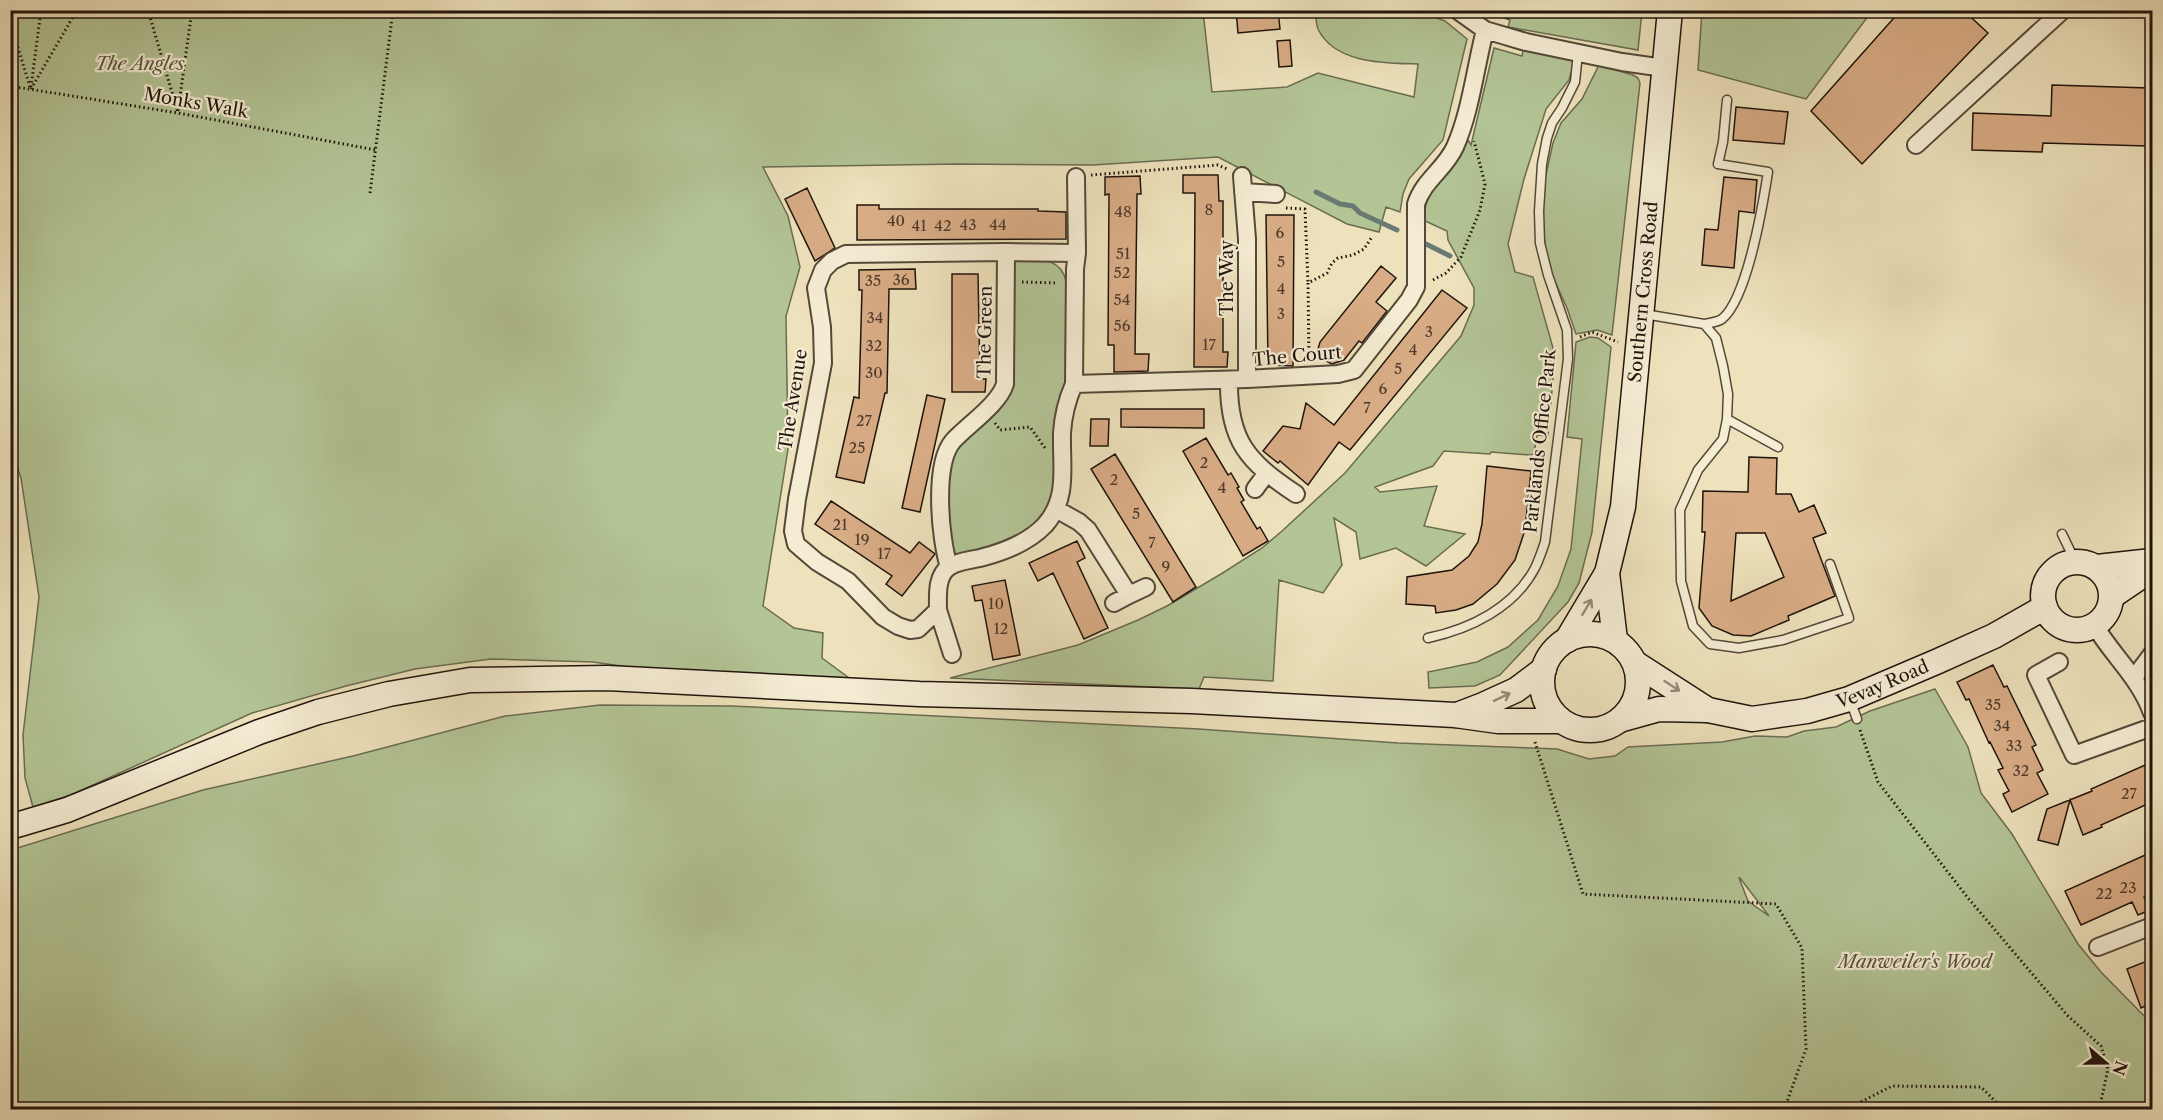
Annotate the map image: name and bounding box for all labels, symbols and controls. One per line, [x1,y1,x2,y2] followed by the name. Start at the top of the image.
[95,53,185,75] park label: The Angles
[142,83,252,123] street label: Monks Walk
[1205,200,1214,219] house number: 8
[1624,200,1663,383] street label: Southern Cross Road
[1114,202,1132,221] house number: 48
[887,211,905,230] house number: 40
[960,215,976,234] house number: 43
[989,215,1007,234] house number: 44
[912,216,927,235] house number: 41
[934,216,952,235] house number: 42
[1276,223,1285,242] house number: 6
[1216,239,1238,316] street label: The Way
[1116,244,1131,263] house number: 51
[1277,252,1285,271] house number: 5
[1114,263,1130,282] house number: 52
[892,270,910,289] house number: 36
[865,271,881,290] house number: 35
[1277,279,1285,298] house number: 4
[973,285,997,379] street label: The Green
[1114,290,1130,309] house number: 54
[1277,304,1285,323] house number: 3
[867,308,883,327] house number: 34
[1114,316,1131,335] house number: 56
[1425,322,1433,341] house number: 3
[1202,335,1216,354] house number: 17
[866,336,882,355] house number: 32
[1409,340,1417,359] house number: 4
[1251,341,1343,371] street label: The Court
[774,347,812,453] street label: The Avenue
[1519,347,1561,534] street label: Parklands Office Park
[1394,359,1402,378] house number: 5
[865,363,883,382] house number: 30
[1379,379,1388,398] house number: 6
[1363,398,1371,417] house number: 7
[856,411,873,430] house number: 27
[849,438,865,457] house number: 25
[1200,453,1208,472] house number: 2
[1110,470,1118,489] house number: 2
[1218,478,1226,497] house number: 4
[1132,504,1140,523] house number: 5
[833,515,848,534] house number: 21
[854,530,870,549] house number: 19
[1148,533,1156,552] house number: 7
[877,544,891,563] house number: 17
[1162,557,1170,576] house number: 9
[988,594,1004,613] house number: 10
[1581,599,1593,616] one-way arrow
[994,619,1008,638] house number: 12
[1833,655,1932,713] street label: Vevay Road
[1663,681,1680,693] one-way arrow
[1492,690,1510,702] one-way arrow
[1985,695,2001,714] house number: 35
[1994,716,2010,735] house number: 34
[2006,736,2022,755] house number: 33
[2013,761,2029,780] house number: 32
[2121,784,2138,803] house number: 27
[2120,878,2136,897] house number: 23
[2095,884,2113,903] house number: 22
[1836,951,1994,973] park label: Manweiler's Wood
[2076,1033,2136,1093] north arrow
[2108,1058,2132,1078] text: N

